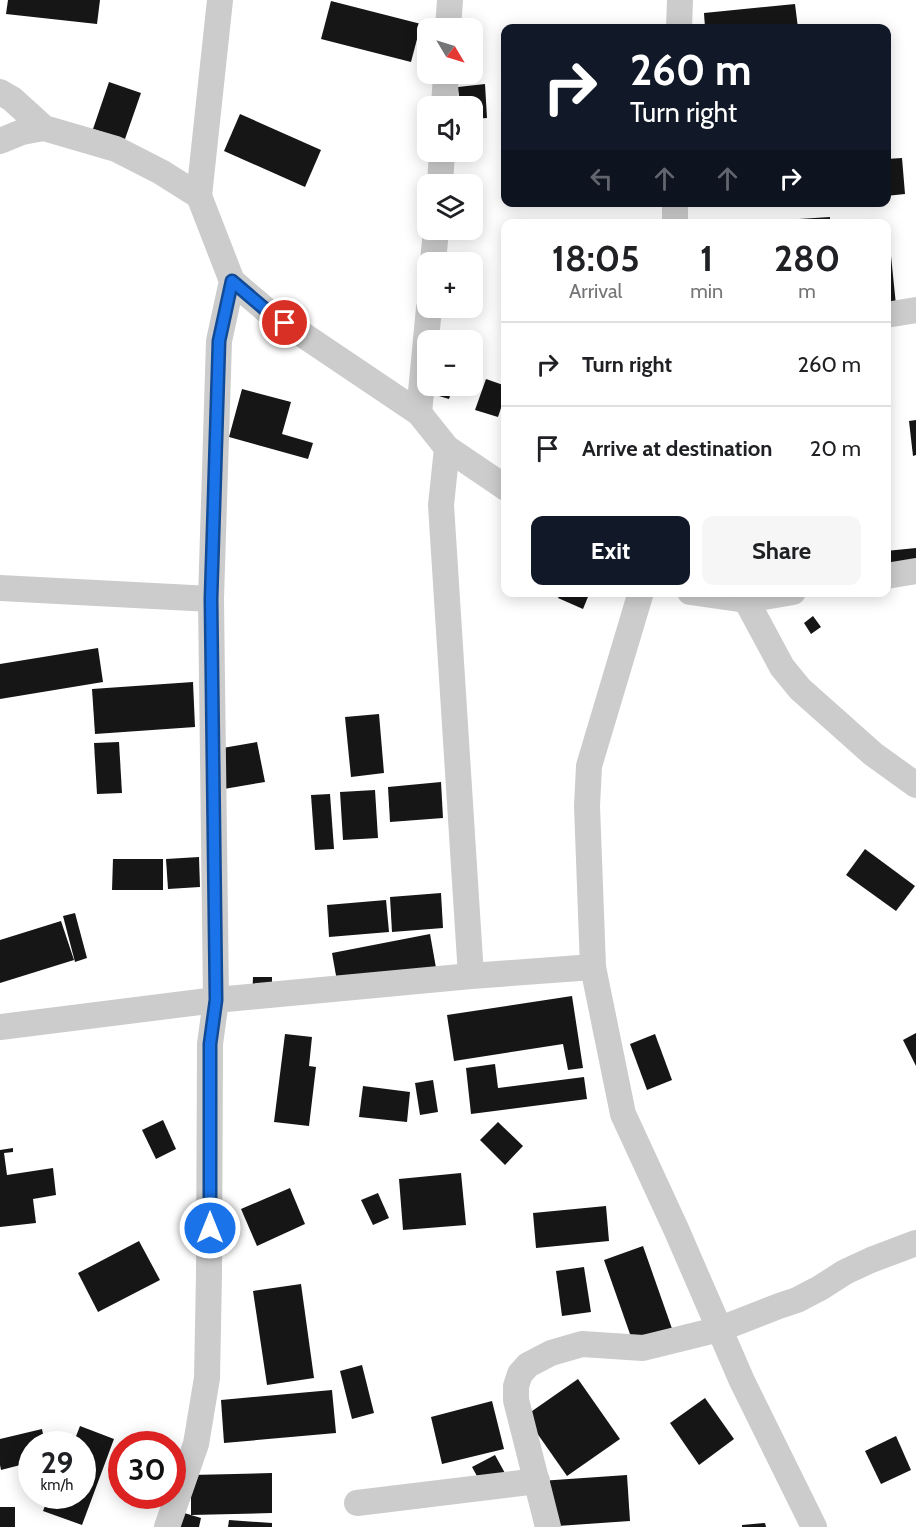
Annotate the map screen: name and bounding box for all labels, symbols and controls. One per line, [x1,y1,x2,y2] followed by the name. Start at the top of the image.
[417,18,483,84] north arrow
[417,18,483,396] map controls
[630,44,751,96] text: 260 m
[531,48,609,126] icon: right
[417,96,483,162] button: sound
[630,96,737,129] text: Turn right
[585,162,618,195] icon: left
[648,162,681,195] icon: ahead
[711,162,744,195] icon: ahead
[774,162,807,195] icon: right
[417,174,483,240] button: layers
[552,236,640,280] text: 18:05
[700,236,713,280] text: 1
[774,236,840,280] text: 280
[417,252,483,318] button: +
[569,279,622,303] text: Arrival
[690,279,723,303] text: min
[798,279,816,303] text: m
[259,297,310,348] pin
[268,306,301,339] icon: arrive
[417,330,483,396] button: −
[531,348,564,381] icon: right
[582,351,672,378] text: Turn right
[797,351,861,378] text: 260 m
[531,432,564,465] icon: arrive
[582,435,772,462] text: Arrive at destination
[810,435,861,462] text: 20 m
[531,516,690,585] button: Exit
[702,516,861,585] button: Share
[178,1196,242,1260] position arrow
[108,1431,186,1509] speed limit sign: 30
[41,1444,73,1481] text: 29
[41,1476,73,1494] text: km/h

